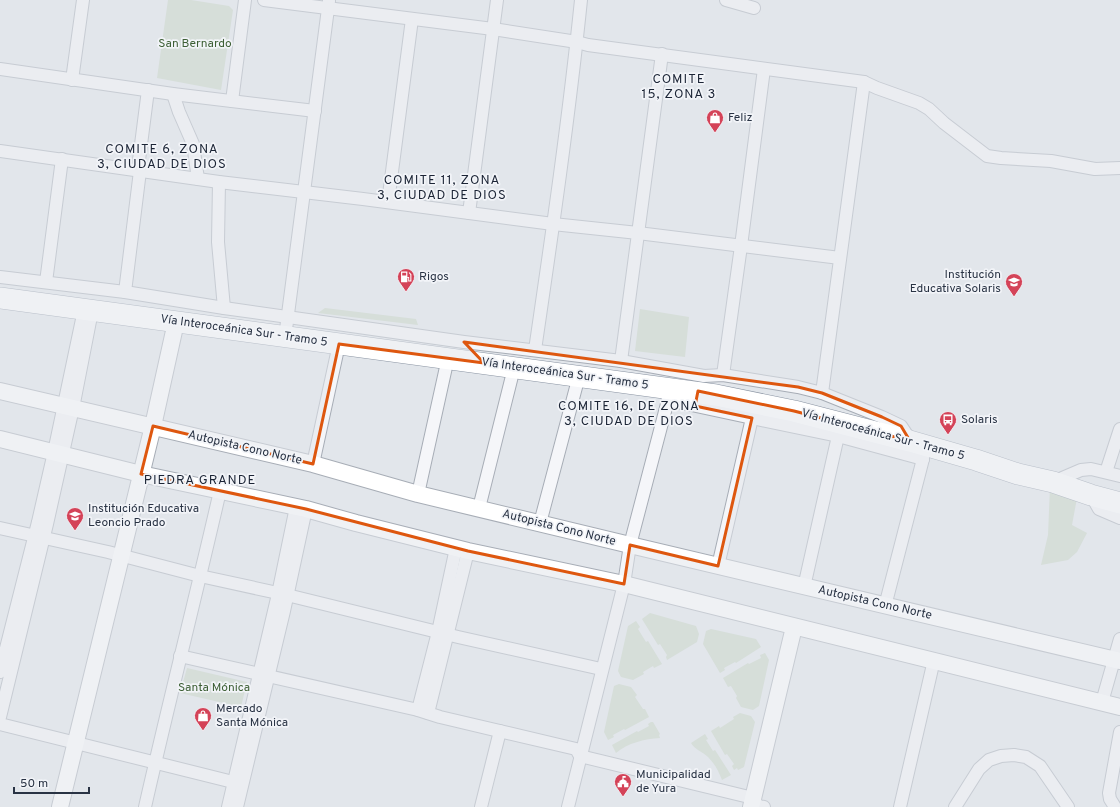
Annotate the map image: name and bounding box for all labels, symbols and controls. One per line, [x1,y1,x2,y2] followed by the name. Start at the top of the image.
[158,36,232,52] park label: San Bernardo
[642,72,716,103] district label: COMITE 15, ZONA 3
[705,108,725,133] shop icon: Feliz
[728,110,753,126] place label: Feliz
[97,142,227,173] district label: COMITE 6, ZONA 3, CIUDAD DE DIOS
[377,173,507,204] district label: COMITE 11, ZONA 3, CIUDAD DE DIOS
[396,267,416,292] fuel station icon: Rigos
[910,267,1001,297] place label: Institución Educativa Solaris
[419,269,449,285] place label: Rigos
[1004,272,1024,297] school or university icon: Institución Educativa Solaris
[159,311,329,351] street label: Vía Interoceánica Sur - Tramo 5
[480,354,650,394] street label: Vía Interoceánica Sur - Tramo 5
[558,399,700,430] district label: COMITE 16, DE ZONA 3, CIUDAD DE DIOS
[799,405,967,465] street label: Vía Interoceánica Sur - Tramo 5
[938,410,958,435] bus stop icon: Solaris
[961,412,998,428] place label: Solaris
[186,427,304,469] street label: Autopista Cono Norte
[144,473,256,489] district label: PIEDRA GRANDE
[88,501,199,531] place label: Institución Educativa Leoncio Prado
[65,506,85,531] school or university icon: Institución Educativa Leoncio Prado
[501,506,617,550] street label: Autopista Cono Norte
[816,582,934,624] street label: Autopista Cono Norte
[178,680,250,696] park label: Santa Mónica
[216,701,288,731] place label: Mercado Santa Mónica
[193,706,213,731] shop icon: Mercado Santa Mónica
[636,767,711,797] place label: Municipalidad de Yura
[14,769,89,795] scale bar
[613,772,633,797] public building icon: Municipalidad de Yura
[20,776,48,792] text: 50 m

